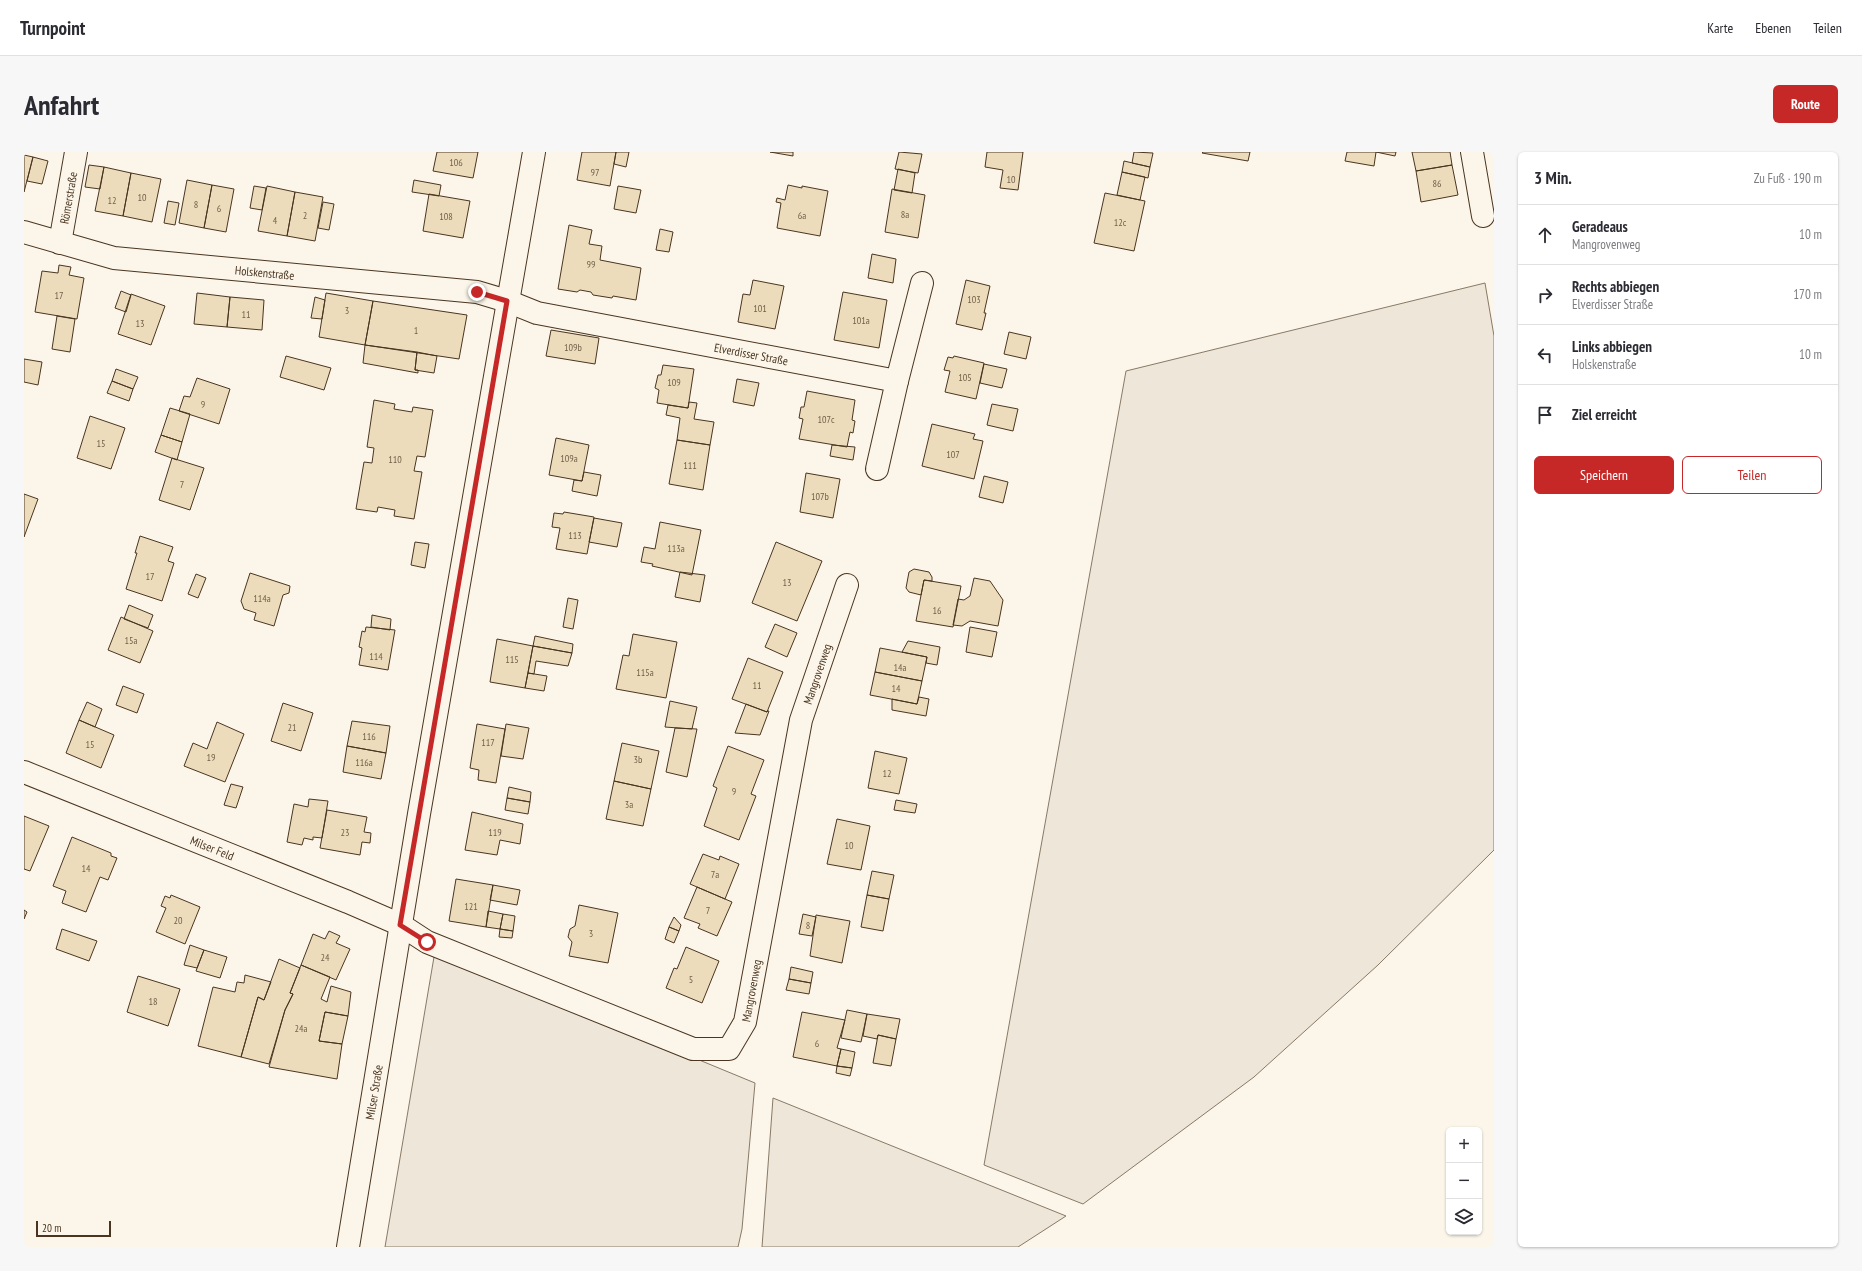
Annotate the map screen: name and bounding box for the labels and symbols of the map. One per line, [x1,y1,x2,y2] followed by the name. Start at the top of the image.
[449,156,463,169] house number: 106
[591,166,600,179] house number: 97
[56,170,80,225] street label: Römerstraße
[1007,173,1016,186] house number: 10
[1433,177,1442,190] house number: 86
[138,191,147,204] house number: 10
[108,194,117,207] house number: 12
[194,198,198,211] house number: 8
[217,202,222,215] house number: 6
[901,208,909,221] house number: 8a
[303,209,307,222] house number: 2
[798,209,806,222] house number: 6a
[439,210,453,223] house number: 108
[273,214,278,227] house number: 4
[1114,216,1127,229] house number: 12c
[587,258,596,271] house number: 99
[234,262,295,282] street label: Holskenstraße
[468,283,486,301] route end
[55,289,64,302] house number: 17
[967,293,981,306] house number: 103
[753,302,767,315] house number: 101
[345,304,349,317] house number: 3
[242,308,251,321] house number: 11
[852,314,870,327] house number: 101a
[136,317,145,330] house number: 13
[414,324,418,337] house number: 1
[713,339,790,368] street label: Elverdisser Straße
[564,341,582,354] house number: 109b
[958,371,972,384] house number: 105
[667,376,681,389] house number: 109
[201,398,205,411] house number: 9
[818,413,835,426] house number: 107c
[97,437,106,450] house number: 15
[946,448,960,461] house number: 107
[560,452,578,465] house number: 109a
[388,453,402,466] house number: 110
[683,459,697,472] house number: 111
[180,478,184,491] house number: 7
[811,490,829,503] house number: 107b
[568,529,582,542] house number: 113
[667,542,685,555] house number: 113a
[146,570,155,583] house number: 17
[783,576,792,589] house number: 13
[253,592,271,605] house number: 114a
[933,604,942,617] house number: 16
[125,634,138,647] house number: 15a
[799,641,834,706] street label: Mangrovenweg
[369,650,383,663] house number: 114
[505,653,519,666] house number: 115
[894,661,907,674] house number: 14a
[636,666,654,679] house number: 115a
[753,679,762,692] house number: 11
[892,682,901,695] house number: 14
[288,721,297,734] house number: 21
[362,730,376,743] house number: 116
[481,736,495,749] house number: 117
[86,738,95,751] house number: 15
[207,751,216,764] house number: 19
[634,753,642,766] house number: 3b
[355,756,373,769] house number: 116a
[883,767,892,780] house number: 12
[732,785,736,798] house number: 9
[625,798,633,811] house number: 3a
[341,826,350,839] house number: 23
[488,826,502,839] house number: 119
[188,832,236,863] street label: Milser Feld
[845,839,854,852] house number: 10
[82,862,91,875] house number: 14
[711,868,719,881] house number: 7a
[464,900,478,913] house number: 121
[706,904,710,917] house number: 7
[174,914,183,927] house number: 20
[806,919,810,932] house number: 8
[589,927,593,940] house number: 3
[418,933,436,951] route start
[321,951,330,964] house number: 24
[738,958,764,1023] street label: Mangrovenweg
[689,973,693,986] house number: 5
[149,995,158,1008] house number: 18
[295,1022,308,1035] house number: 24a
[815,1037,820,1050] house number: 6
[362,1064,385,1121] street label: Milser Straße
[36,1219,111,1238] scale bar

